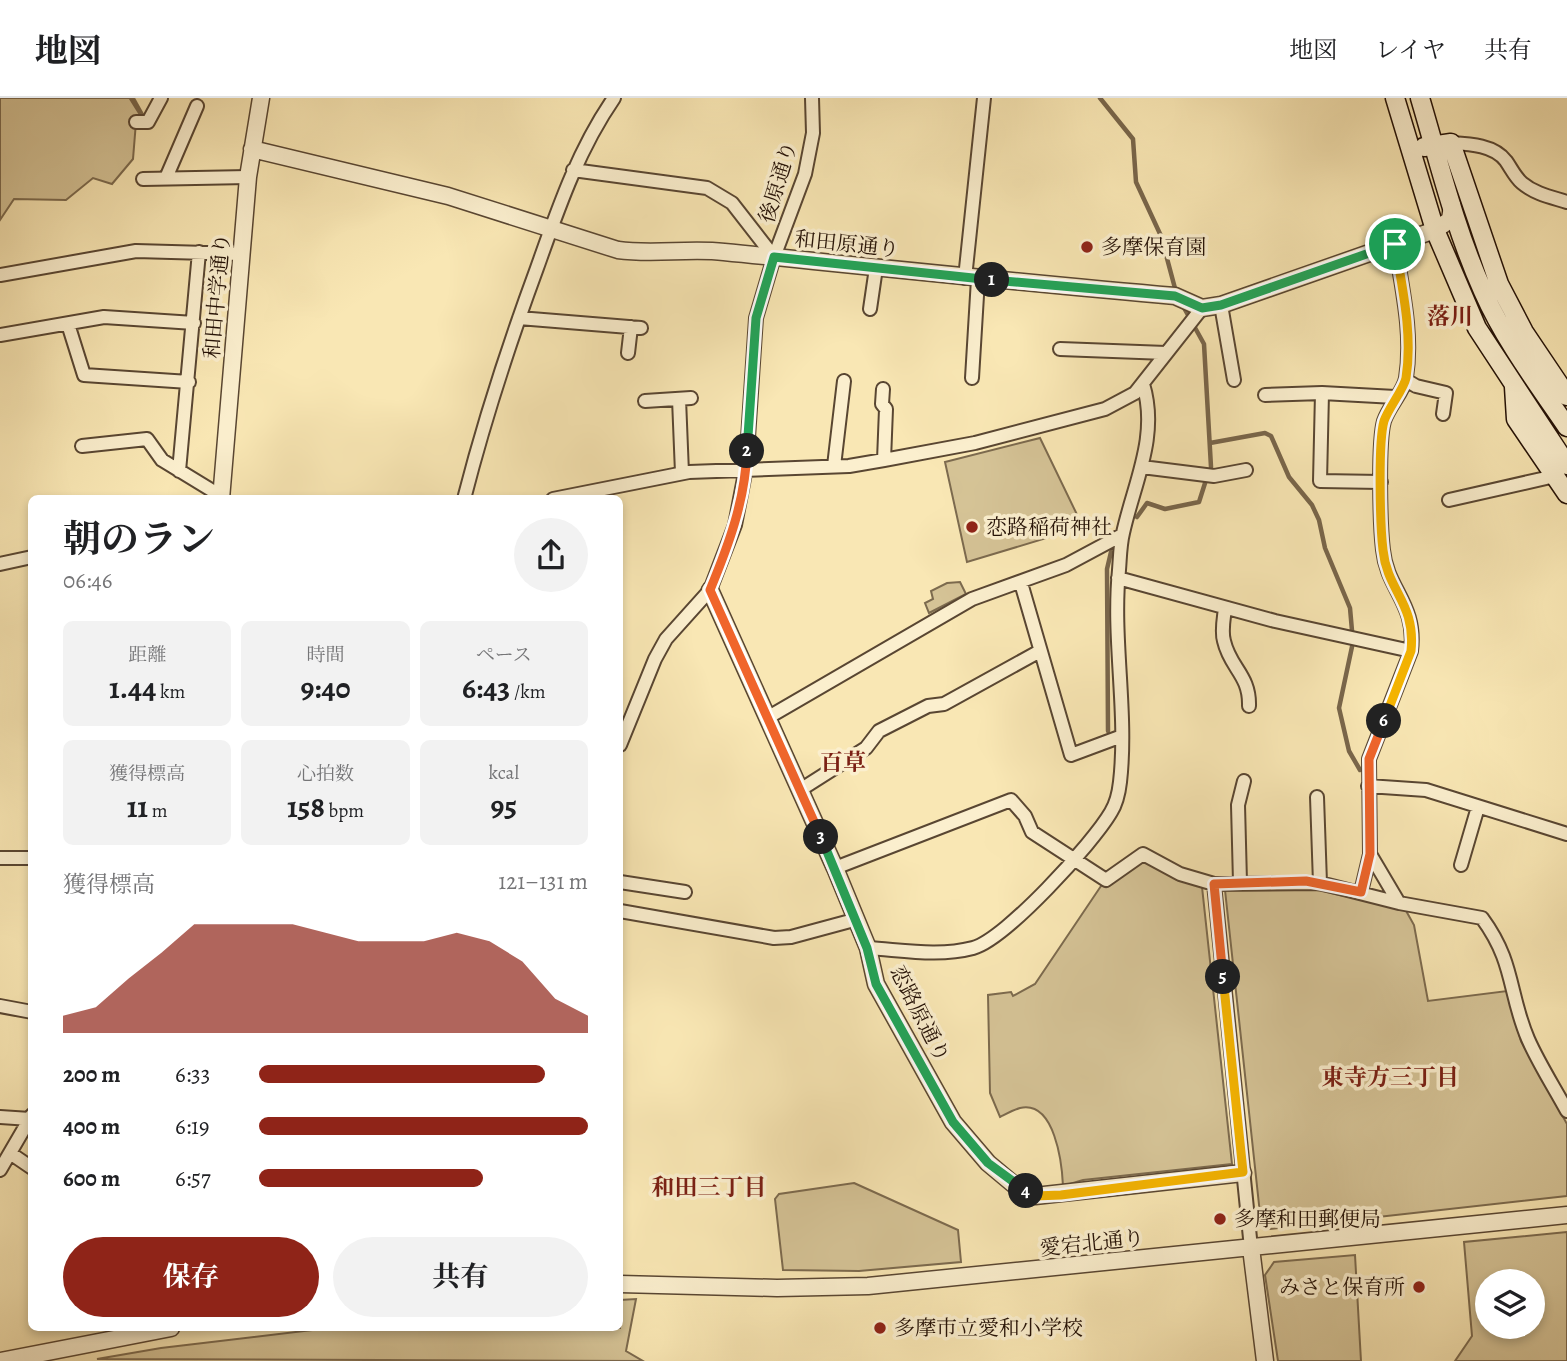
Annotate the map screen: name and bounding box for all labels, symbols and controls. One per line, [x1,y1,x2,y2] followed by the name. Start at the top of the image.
[35,28,101,73] text: 地図
[1289,34,1337,66] text: 地図
[1375,34,1446,66] text: レイヤ
[1484,34,1532,66] text: 共有
[752,138,804,226] street label: 後原通り
[1365,214,1425,274] pin
[793,225,901,263] street label: 和田原通り
[1376,225,1414,263] icon: arrive
[198,232,236,360] street label: 和田中学通り
[1101,233,1206,261] place label: 多摩保育園
[1079,239,1095,255] marker: 多摩保育園
[974,262,1010,298] pin: 1
[988,266,995,292] text: 1
[1427,301,1473,332] district label: 落川
[730,434,764,468] pin: 2
[742,437,751,463] text: 2
[63,513,215,565] text: 朝のラン
[986,513,1112,541] place label: 恋路稲荷神社
[514,518,588,592] button: share
[964,519,980,535] marker: 恋路稲荷神社
[63,565,112,596] text: 06:46
[128,642,166,668] text: 距離
[306,642,345,668] text: 時間
[476,642,532,668] text: ペース
[109,668,156,708] text: 1.44
[300,668,351,708] text: 9:40
[462,668,510,708] text: 6:43
[156,679,185,705] text: km
[510,679,546,705] text: /km
[1366,704,1402,738] pin: 6
[1379,707,1388,733] text: 6
[820,747,866,778] district label: 百草
[489,760,519,786] text: kcal
[109,761,185,787] text: 獲得標高
[297,761,354,787] text: 心拍数
[490,786,517,826] text: 95
[127,787,148,827] text: 11
[287,787,325,827] text: 158
[148,798,168,824] text: m
[325,798,364,824] text: bpm
[804,820,838,854] pin: 3
[816,823,825,849] text: 3
[498,866,588,897] text: 121–131 m
[63,869,155,900] text: 獲得標高
[1206,960,1240,994] pin: 5
[884,961,956,1067] street label: 恋路原通り
[1218,963,1227,989] text: 5
[63,1059,121,1090] text: 200 m
[175,1059,210,1090] text: 6:33
[1321,1062,1459,1093] district label: 東寺方三丁目
[63,1111,120,1142] text: 400 m
[175,1111,209,1142] text: 6:19
[63,1163,120,1194] text: 600 m
[175,1163,211,1194] text: 6:57
[652,1172,767,1203] district label: 和田三丁目
[1009,1174,1044,1208] pin: 4
[1021,1177,1030,1203] text: 4
[1234,1205,1381,1233] place label: 多摩和田郵便局
[1212,1211,1228,1227] marker: 多摩和田郵便局
[1038,1224,1146,1262] street label: 愛宕北通り
[63,1237,319,1317] button: 保存
[333,1237,588,1317] button: 共有
[1475,1269,1545,1339] map controls
[1475,1269,1545,1339] button: layers
[1279,1273,1405,1301] place label: みさと保育所
[1411,1279,1427,1295] marker: みさと保育所
[894,1314,1083,1342] place label: 多摩市立愛和小学校
[872,1320,888,1336] marker: 多摩市立愛和小学校

